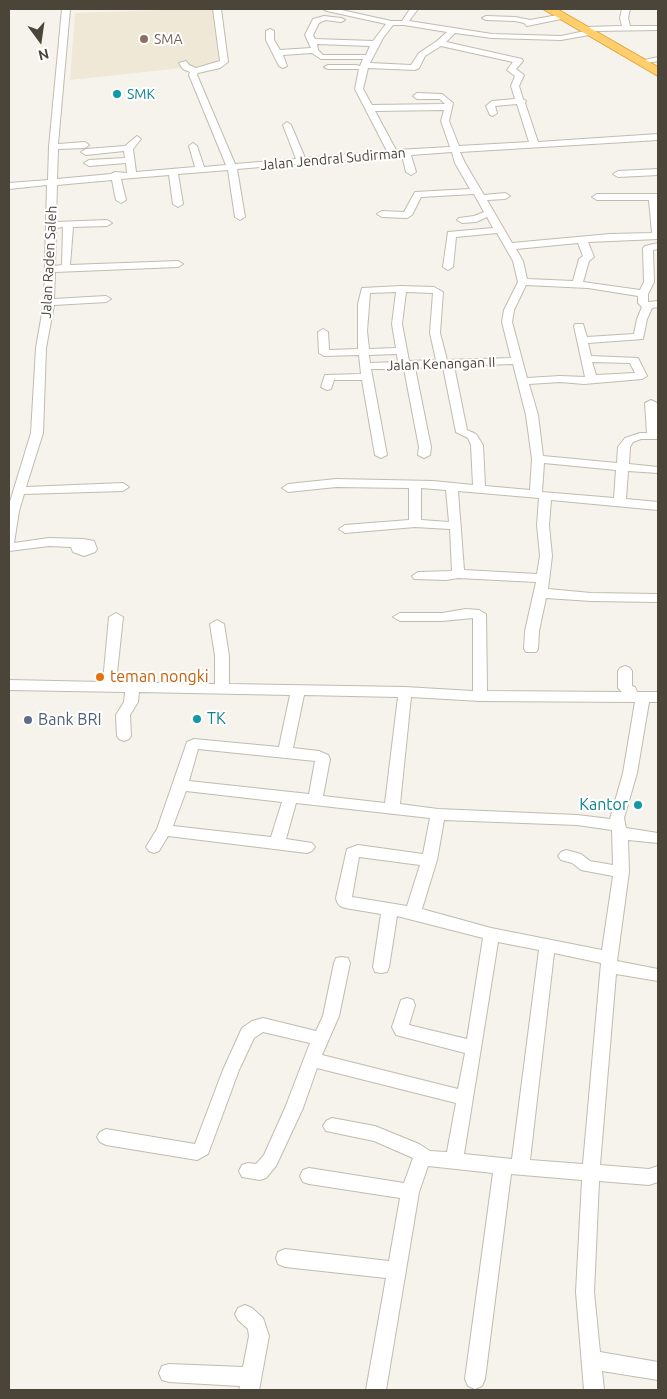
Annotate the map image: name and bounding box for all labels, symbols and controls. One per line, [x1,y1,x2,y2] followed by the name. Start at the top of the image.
[15,15,65,65] north arrow
[154,31,183,47] place label: SMA
[138,33,150,45] marker: SMA
[37,46,51,64] text: N
[127,86,155,102] place label: SMK
[111,88,123,100] marker: SMK
[260,144,406,174] street label: Jalan Jendral Sudirman
[38,205,60,319] street label: Jalan Raden Saleh
[386,354,496,374] street label: Jalan Kenangan II
[110,667,209,687] place label: teman nongki
[94,671,106,683] marker: teman nongki
[207,709,226,729] place label: TK
[38,710,102,730] place label: Bank BRI
[191,713,203,725] marker: TK
[22,714,34,726] marker: Bank BRI
[579,795,628,815] place label: Kantor
[632,799,644,811] marker: Kantor

